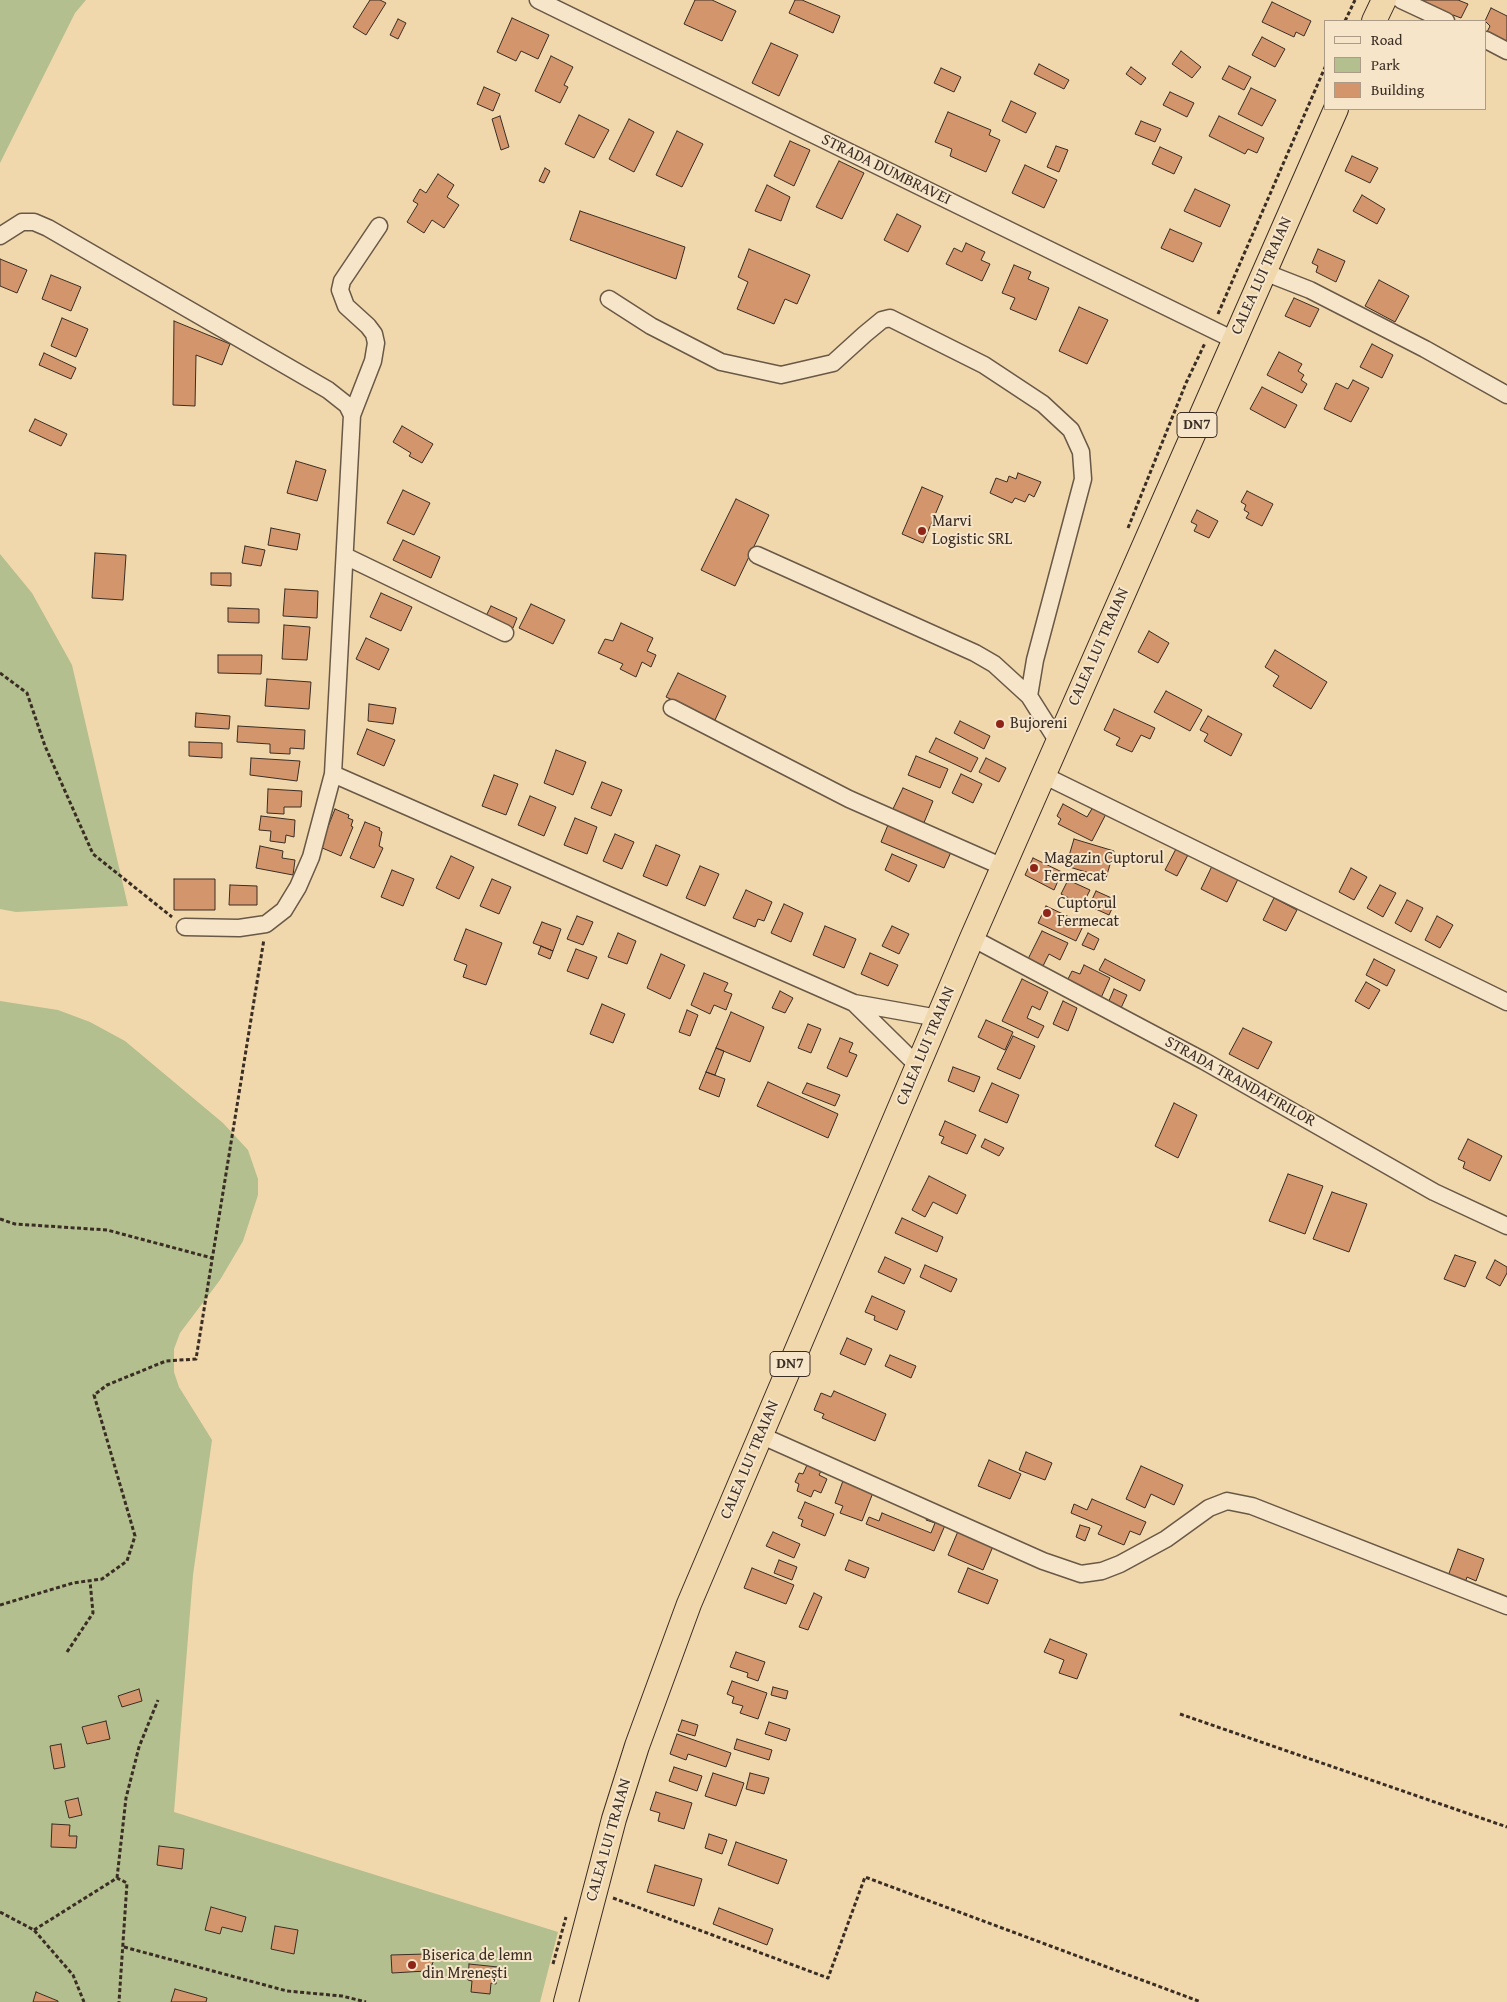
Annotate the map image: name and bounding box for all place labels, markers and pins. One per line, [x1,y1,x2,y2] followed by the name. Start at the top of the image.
[932,512,1012,550] place label: Marvi Logistic SRL
[916,525,928,537] marker: Marvi Logistic SRL
[1010,714,1068,734] place label: Bujoreni
[994,718,1006,730] marker: Bujoreni
[1044,849,1164,887] place label: Magazin Cuptorul Fermecat
[1028,862,1040,874] marker: Magazin Cuptorul Fermecat
[1057,894,1119,932] place label: Cuptorul Fermecat
[1041,907,1053,919] marker: Cuptorul Fermecat
[422,1946,532,1984] place label: Biserica de lemn din Mrenești
[406,1959,418,1971] marker: Biserica de lemn din Mrenești

